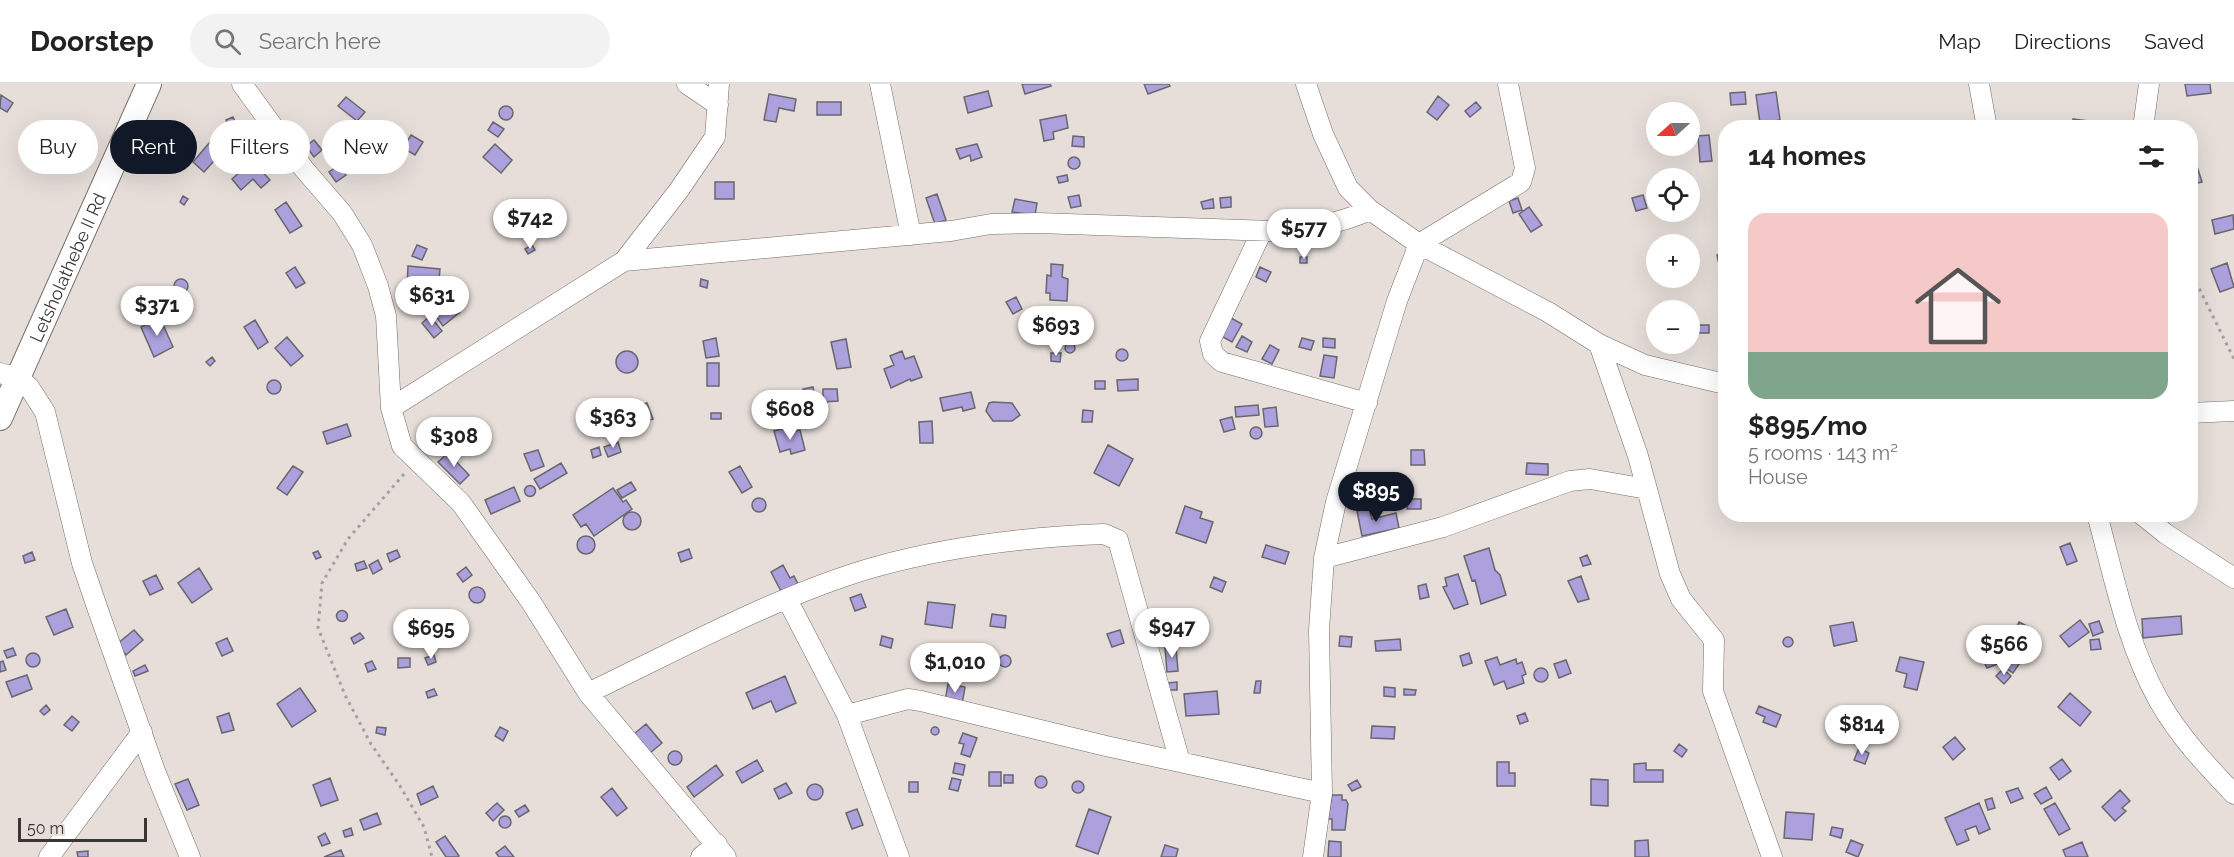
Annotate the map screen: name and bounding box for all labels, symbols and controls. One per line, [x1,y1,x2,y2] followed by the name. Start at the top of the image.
[190,14,610,68] search box
[30,25,154,58] text: Doorstep
[211,25,244,58] icon: search
[259,28,381,54] text: Search here
[1938,29,1981,54] text: Map
[2014,29,2111,54] text: Directions
[2144,29,2204,54] text: Saved
[1646,102,1700,156] north arrow
[1646,102,1700,354] map controls
[18,120,98,174] chip: Buy
[110,120,197,174] chip: Rent
[209,120,310,174] chip: Filters
[322,120,409,174] chip: New
[2135,140,2168,173] icon: filters
[1748,141,1866,171] text: 14 homes
[1646,168,1700,222] button: locate
[25,190,110,345] street label: Letsholathebe II Rd
[494,199,566,250] pin: $742
[507,206,553,230] text: $742
[1268,209,1340,260] pin: $577
[1281,216,1327,240] text: $577
[1646,234,1700,288] button: +
[1904,252,2012,360] icon: home
[396,276,468,327] pin: $631
[409,283,455,307] text: $631
[121,286,193,337] pin: $371
[135,293,179,317] text: $371
[1646,300,1700,354] button: −
[1020,306,1092,357] pin: $693
[1032,313,1080,337] text: $693
[754,390,826,441] pin: $608
[765,397,815,421] text: $608
[577,398,649,449] pin: $363
[590,405,636,429] text: $363
[1748,411,1867,441] text: $895/mo
[418,417,490,468] pin: $308
[430,424,478,448] text: $308
[1748,441,1898,465] text: 5 rooms · 143 m²
[1748,465,1808,489] text: House
[1340,472,1412,523] pin: $895
[1352,479,1400,503] text: $895
[1136,608,1208,659] pin: $947
[395,609,467,660] pin: $695
[1148,615,1196,639] text: $947
[407,616,455,640] text: $695
[1968,625,2040,676] pin: $566
[1980,632,2028,656] text: $566
[906,643,1004,694] pin: $1,010
[924,650,986,674] text: $1,010
[1826,705,1898,756] pin: $814
[1839,712,1885,736] text: $814
[18,815,147,842] scale bar
[27,819,64,838] text: 50 m

